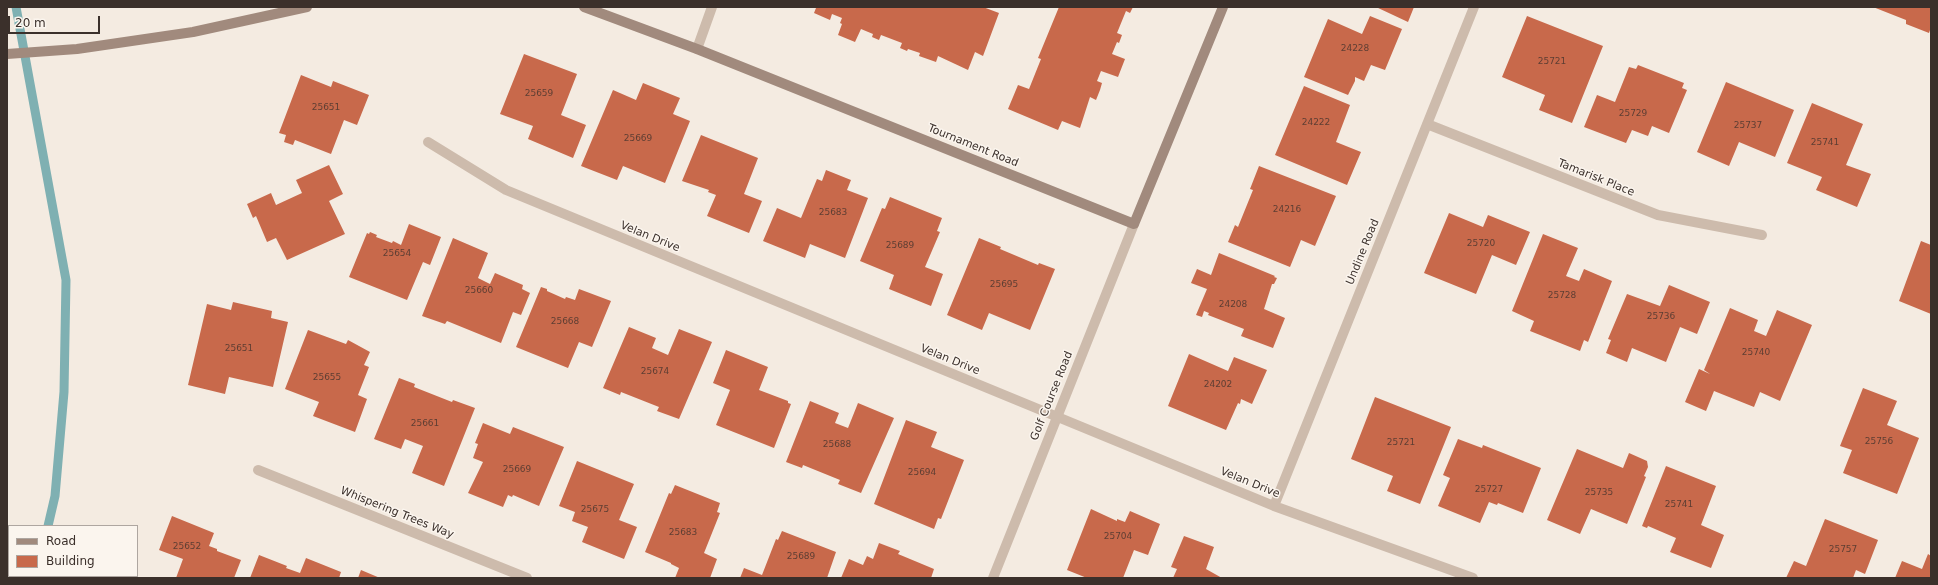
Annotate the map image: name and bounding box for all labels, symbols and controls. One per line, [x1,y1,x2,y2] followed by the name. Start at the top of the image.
[10,8,102,34] scale bar
[15,16,46,30] text: 20 m
[1341,44,1369,54] house number: 24228
[1538,57,1566,67] house number: 25721
[525,89,553,99] house number: 25659
[312,103,340,113] house number: 25651
[1619,109,1647,119] house number: 25729
[1302,118,1330,128] house number: 24222
[1734,121,1762,131] house number: 25737
[926,122,1020,170] street label: Tournament Road
[624,134,652,144] house number: 25669
[1811,138,1839,148] house number: 25741
[1556,157,1636,199] street label: Tamarisk Place
[1273,205,1301,215] house number: 24216
[819,208,847,218] house number: 25683
[1344,217,1382,287] street label: Undine Road
[618,219,682,255] street label: Velan Drive
[1467,239,1495,249] house number: 25720
[886,241,914,251] house number: 25689
[383,249,411,259] house number: 25654
[990,280,1018,290] house number: 25695
[465,286,493,296] house number: 25660
[1548,291,1576,301] house number: 25728
[1219,300,1247,310] house number: 24208
[1647,312,1675,322] house number: 25736
[551,317,579,327] house number: 25668
[918,342,982,378] street label: Velan Drive
[225,344,253,354] house number: 25651
[1742,348,1770,358] house number: 25740
[1028,349,1076,443] street label: Golf Course Road
[641,367,669,377] house number: 25674
[313,373,341,383] house number: 25655
[1204,380,1232,390] house number: 24202
[411,419,439,429] house number: 25661
[1865,437,1893,447] house number: 25756
[1387,438,1415,448] house number: 25721
[823,440,851,450] house number: 25688
[503,465,531,475] house number: 25669
[1218,465,1282,501] street label: Velan Drive
[908,468,936,478] house number: 25694
[338,484,456,542] street label: Whispering Trees Way
[1475,485,1503,495] house number: 25727
[1585,488,1613,498] house number: 25735
[1665,500,1693,510] house number: 25741
[581,505,609,515] house number: 25675
[8,525,138,577] legend
[669,528,697,538] house number: 25683
[1104,532,1132,542] house number: 25704
[46,534,76,548] text: Road
[173,542,201,552] house number: 25652
[1829,545,1857,555] house number: 25757
[787,552,815,562] house number: 25689
[46,554,95,568] text: Building

